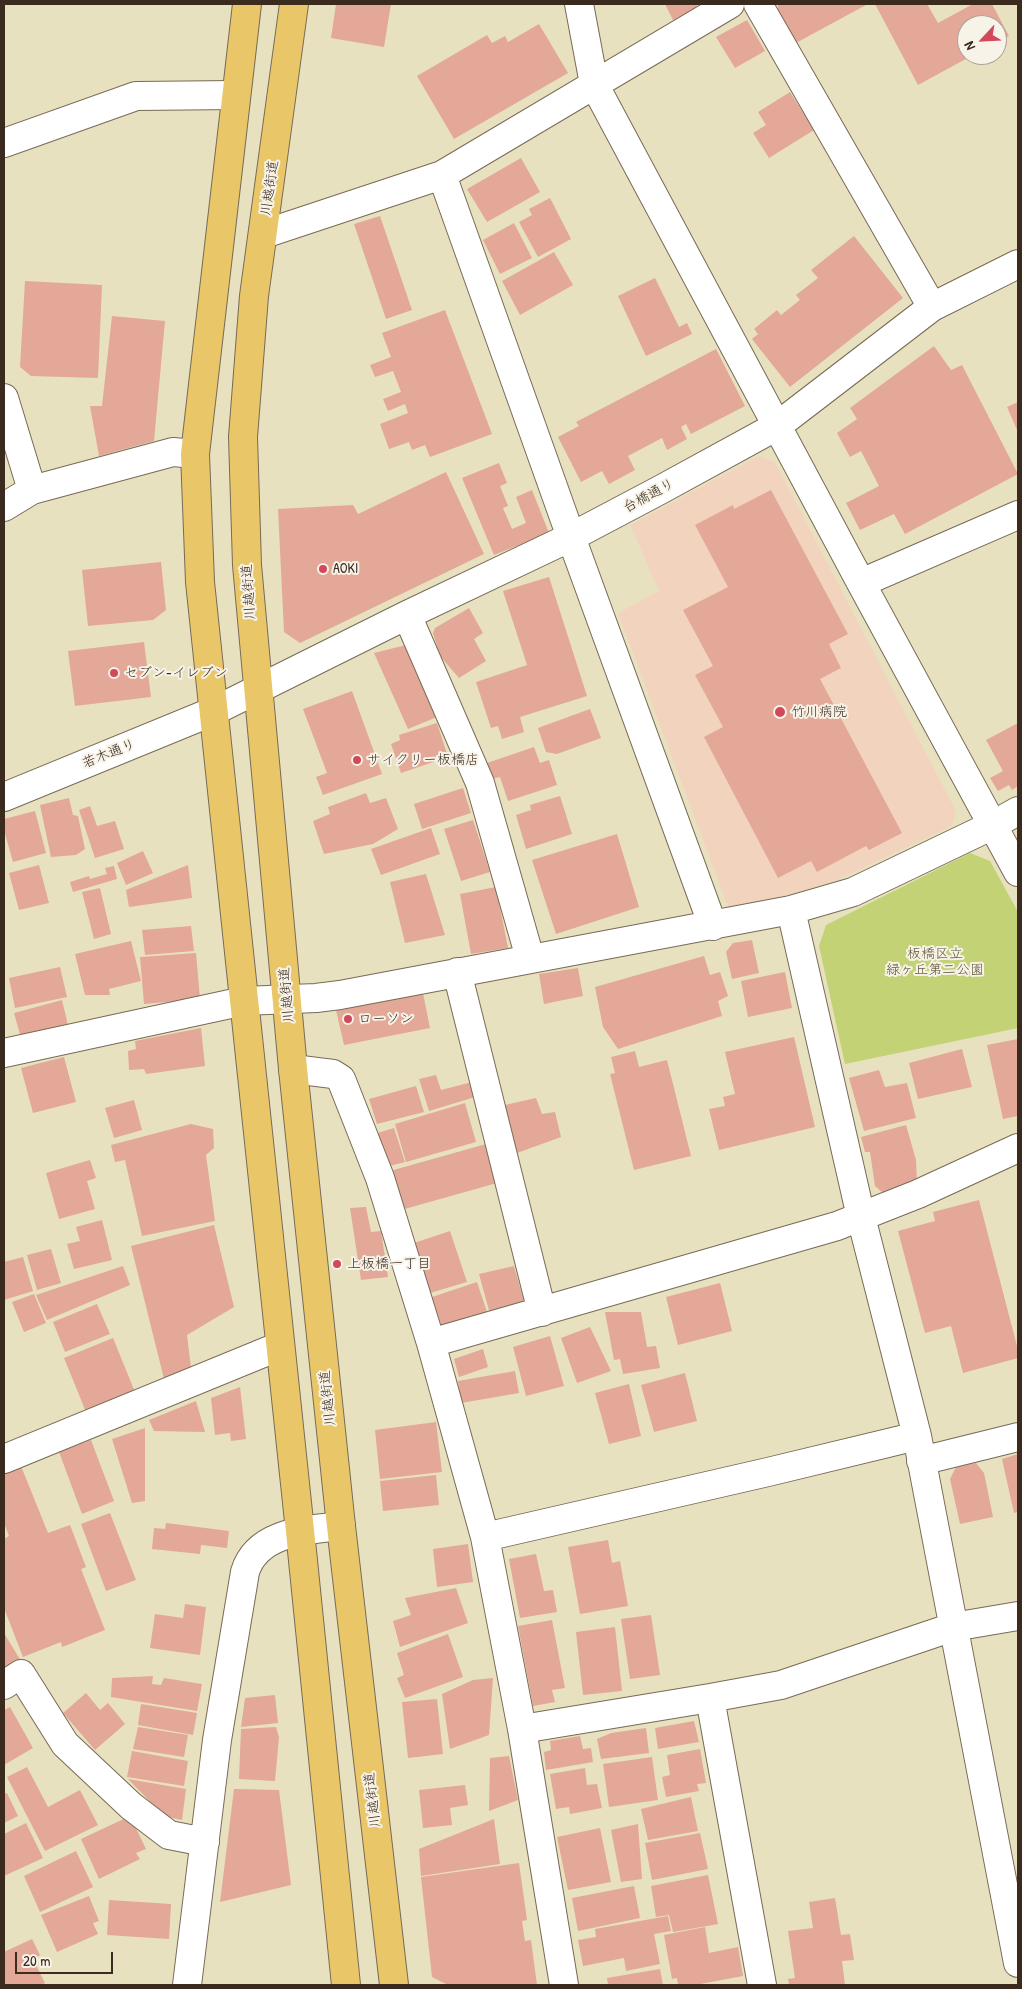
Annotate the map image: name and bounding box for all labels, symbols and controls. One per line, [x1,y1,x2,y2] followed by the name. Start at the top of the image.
[957,15,1007,65] north arrow
[959,39,979,54] text: N
[258,159,282,217] street label: 川越街道
[620,475,678,517] street label: 台橋通り
[333,561,358,577] place label: AOKI
[239,563,259,621] street label: 川越街道
[317,563,329,575] marker: AOKI
[124,665,228,681] place label: セブン-イレブン
[108,667,120,679] marker: セブン-イレブン
[791,704,847,720] place label: 竹川病院
[773,705,787,719] marker: 竹川病院
[80,736,138,772] street label: 若木通り
[367,752,479,768] place label: サイクリー板橋店
[351,754,363,766] marker: サイクリー板橋店
[886,946,984,979] park label: 板橋区立 緑ヶ丘第二公園
[276,966,298,1024] street label: 川越街道
[358,1011,414,1027] place label: ローソン
[342,1013,354,1025] marker: ローソン
[347,1256,431,1272] place label: 上板橋一丁目
[331,1258,343,1270] marker: 上板橋一丁目
[317,1369,339,1427] street label: 川越街道
[361,1771,385,1829] street label: 川越街道
[18,1942,115,1974] scale bar
[23,1950,50,1971] text: 20 m

